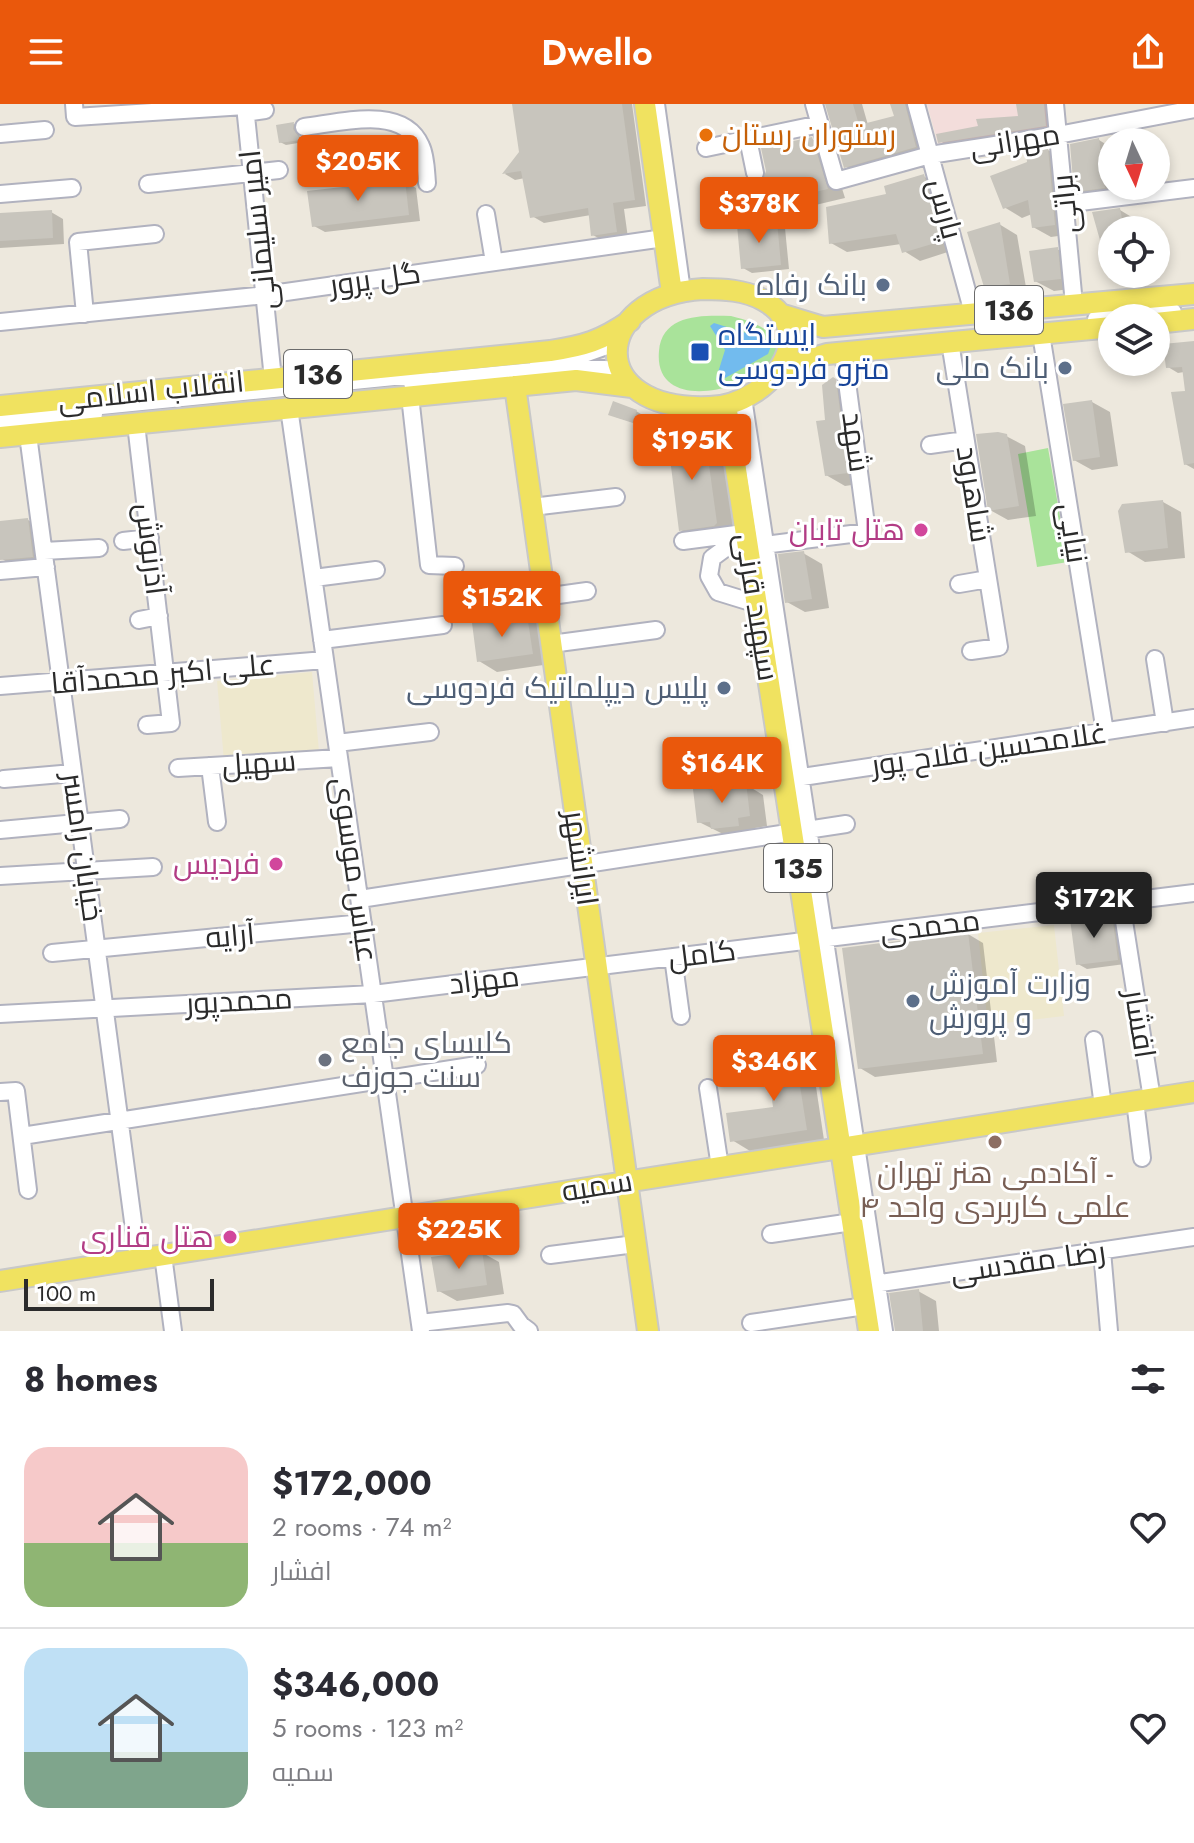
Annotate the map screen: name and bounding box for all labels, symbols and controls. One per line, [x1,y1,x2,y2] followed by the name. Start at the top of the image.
[541,26,653,78] text: Dwello
[24,30,68,74] icon: menu
[1126,30,1170,74] icon: share
[967,112,1063,169] street label: مهرانی
[722,113,896,156] place label: رستوران رستان
[697,126,715,144] marker: رستوران رستان
[1098,128,1170,200] north arrow
[1098,128,1170,376] map controls
[302,135,414,203] pin: $205K
[315,142,401,180] text: $205K
[228,148,287,312] street label: امیر سلیمانی
[1040,172,1089,236] street label: براتی
[917,174,974,244] street label: پارس
[703,177,815,245] pin: $378K
[718,184,800,222] text: $378K
[1098,216,1170,288] button: locate
[325,251,423,306] street label: گل پرور
[756,263,867,306] place label: بانک رفاه
[874,276,892,294] marker: بانک رفاه
[975,286,1043,334] road number: 136
[1098,304,1170,376] button: layers
[718,313,890,390] place label: ایستگاه مترو فردوسی
[689,341,711,363] marker: ایستگاه مترو فردوسی
[936,346,1049,389] place label: بانک ملی
[284,350,352,398] road number: 136
[56,359,246,422] street label: انقلاب اسلامی
[1056,359,1074,377] marker: بانک ملی
[831,409,882,475] street label: شهد
[636,414,748,482] pin: $195K
[651,421,733,459] text: $195K
[946,442,1003,545] street label: شاهرود
[1048,500,1099,566] street label: نیایی
[125,501,178,597] street label: آذرنوش
[789,508,905,551] place label: هتل تابان
[912,521,930,539] marker: هتل تابان
[725,530,790,684] street label: سپهبد قرنی
[446,571,558,639] pin: $152K
[461,578,543,616] text: $152K
[49,642,277,705] street label: علی اکبر محمدآقا
[406,666,708,709] place label: پلیس دیپلماتیک فردوسی
[715,679,733,697] marker: پلیس دیپلماتیک فردوسی
[866,711,1110,787] street label: غلامحسین فلاح‌ پور
[666,737,778,805] pin: $164K
[220,738,298,787] street label: سهیل
[680,744,764,782] text: $164K
[52,768,115,924] street label: خیابان رامسر
[321,775,390,965] street label: عباس موسوی
[553,806,609,908] street label: ایرانشهر
[173,842,260,885] place label: فردیس
[764,844,832,892] road number: 135
[267,855,285,873] marker: فردیس
[1038,872,1150,940] pin: $172K
[1054,879,1134,917] text: $172K
[877,898,982,953] street label: محمدی
[203,912,256,959] street label: آرایه
[666,928,738,979] street label: کامل
[446,954,522,1005] street label: مهزاد
[929,962,1091,1039] place label: وزارت آموزش و پرورش
[182,976,293,1025] street label: محمدپور
[1114,985,1167,1061] street label: افشار
[904,992,922,1010] marker: وزارت آموزش و پرورش
[341,1021,512,1098] place label: کلیسای جامع سنت جوزف
[718,1035,830,1103] pin: $346K
[731,1042,817,1080] text: $346K
[316,1051,334,1069] marker: کلیسای جامع سنت جوزف
[986,1133,1004,1151] marker: آکادمی هنر تهران - علمی کاربردی واحد ۴
[859,1151,1131,1228] place label: آکادمی هنر تهران - علمی کاربردی واحد ۴
[558,1159,635,1212] street label: سمیه
[403,1203,515,1271] pin: $225K
[416,1210,502,1248] text: $225K
[81,1215,214,1258] place label: هتل قناری
[221,1228,239,1246] marker: هتل قناری
[948,1229,1108,1294] street label: رضا مقدسی
[24,1275,214,1311] scale bar
[36,1277,96,1309] text: 100 m
[24,1355,158,1404] text: 8 homes
[1126,1357,1170,1401] icon: filters
[272,1459,432,1508] text: $172,000
[88,1479,184,1575] icon: home
[1126,1505,1170,1549] icon: heart
[272,1508,452,1546] text: 2 rooms · 74 m²
[272,1552,332,1590] text: افشار
[272,1660,439,1709] text: $346,000
[88,1680,184,1776] icon: home
[1126,1706,1170,1750] icon: heart
[272,1709,463,1747] text: 5 rooms · 123 m²
[272,1753,334,1791] text: سمیه

